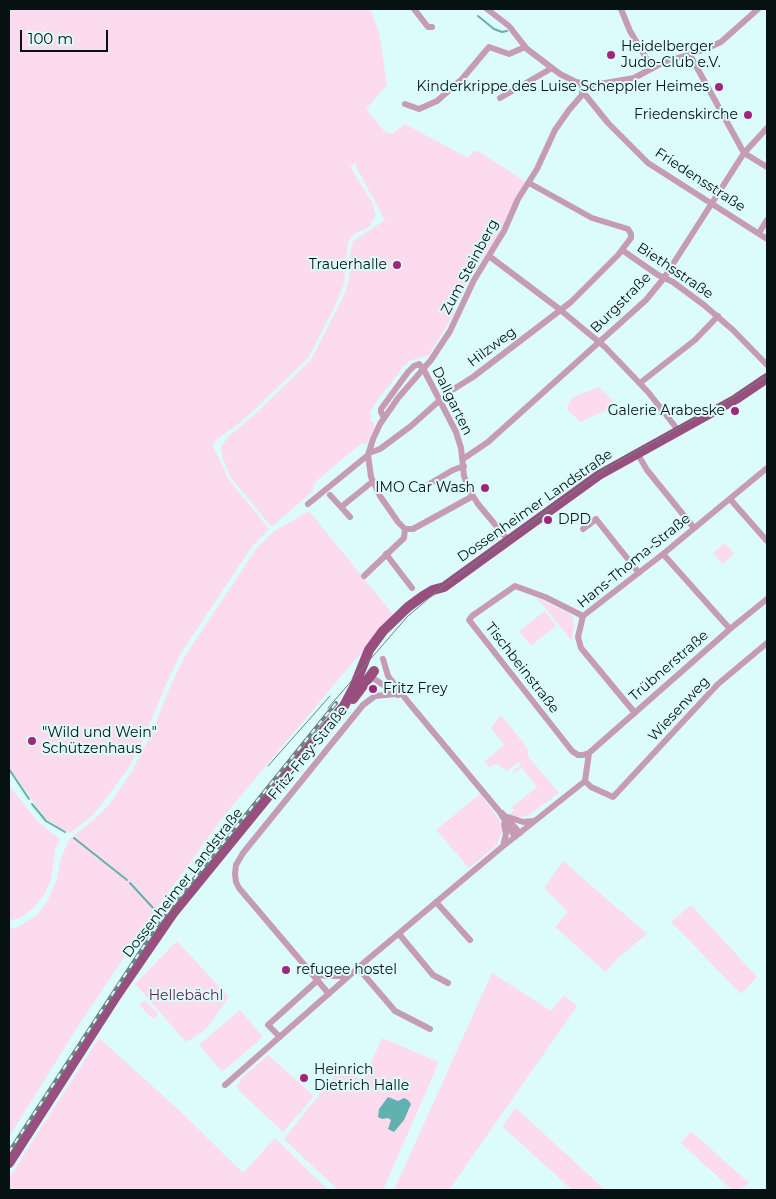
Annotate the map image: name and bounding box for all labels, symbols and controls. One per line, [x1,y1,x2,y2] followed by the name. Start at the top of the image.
[22,20,110,52] scale bar
[28,29,73,48] text: 100 m
[621,39,721,72] place label: Heidelberger Judo-Club e.V.
[605,49,617,61] marker: Heidelberger Judo-Club e.V.
[416,79,709,95] place label: Kinderkrippe des Luise Scheppler Heimes
[713,81,725,93] marker: Kinderkrippe des Luise Scheppler Heimes
[634,107,738,123] place label: Friedenskirche
[742,109,754,121] marker: Friedenskirche
[652,145,748,215] street label: Friedensstraße
[438,216,502,318] street label: Zum Steinberg
[634,239,716,303] street label: Biethsstraße
[309,257,387,273] place label: Trauerhalle
[391,259,403,271] marker: Trauerhalle
[587,269,655,337] street label: Burgstraße
[465,323,519,371] street label: Hilzweg
[428,364,476,438] street label: Dallgarten
[608,403,725,419] place label: Galerie Arabeske
[729,405,741,417] marker: Galerie Arabeske
[454,446,616,566] street label: Dossenheimer Landstraße
[375,480,475,496] place label: IMO Car Wash
[479,482,491,494] marker: IMO Car Wash
[574,510,694,612] street label: Hans-Thoma-Straße
[558,512,591,528] place label: DPD
[542,514,554,526] marker: DPD
[481,619,563,717] street label: Tischbeinstraße
[626,627,712,705] street label: Trübnerstraße
[645,673,713,745] street label: Wiesenweg
[383,681,447,697] place label: Fritz Frey
[367,683,379,695] marker: Fritz Frey
[265,703,351,803] street label: Fritz-Frey-Straße
[42,725,157,758] place label: "Wild und Wein" Schützenhaus
[26,735,38,747] marker: "Wild und Wein" Schützenhaus
[119,805,247,961] street label: Dossenheimer Landstraße
[296,962,397,978] place label: refugee hostel
[280,964,292,976] marker: refugee hostel
[149,988,223,1004] park label: Hellebächl
[314,1062,409,1094] place label: Heinrich Dietrich Halle
[298,1072,310,1084] marker: Heinrich Dietrich Halle

